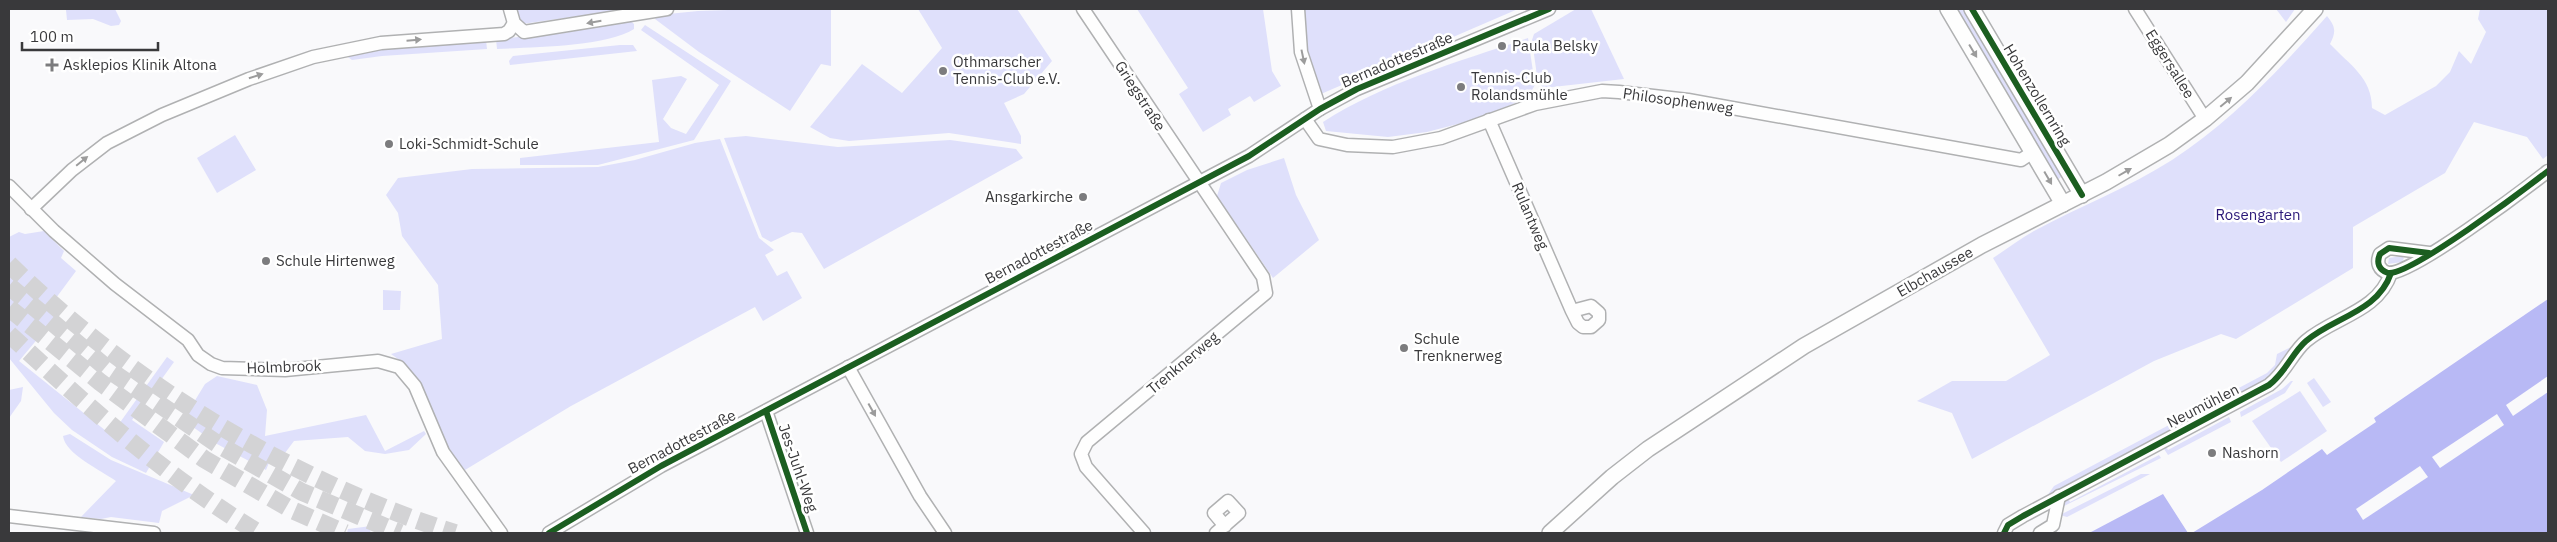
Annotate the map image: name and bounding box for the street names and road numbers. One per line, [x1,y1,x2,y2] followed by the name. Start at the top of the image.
[2142,26,2199,102] street label: Eggersallee
[1338,27,1456,92] street label: Bernadottestraße
[2000,40,2075,149] street label: Hohenzollernring
[1111,57,1170,134] street label: Griegstraße
[1622,83,1734,118] street label: Philosophenweg
[1508,179,1553,253] street label: Rulantweg
[982,215,1096,288] street label: Bernadottestraße
[1893,242,1976,301] street label: Elbchaussee
[1143,327,1223,398] street label: Trenknerweg
[246,356,322,377] street label: Holmbrook
[2164,379,2242,432] street label: Neumühlen
[625,405,739,478] street label: Bernadottestraße
[774,421,823,515] street label: Jes-Juhl-Weg

